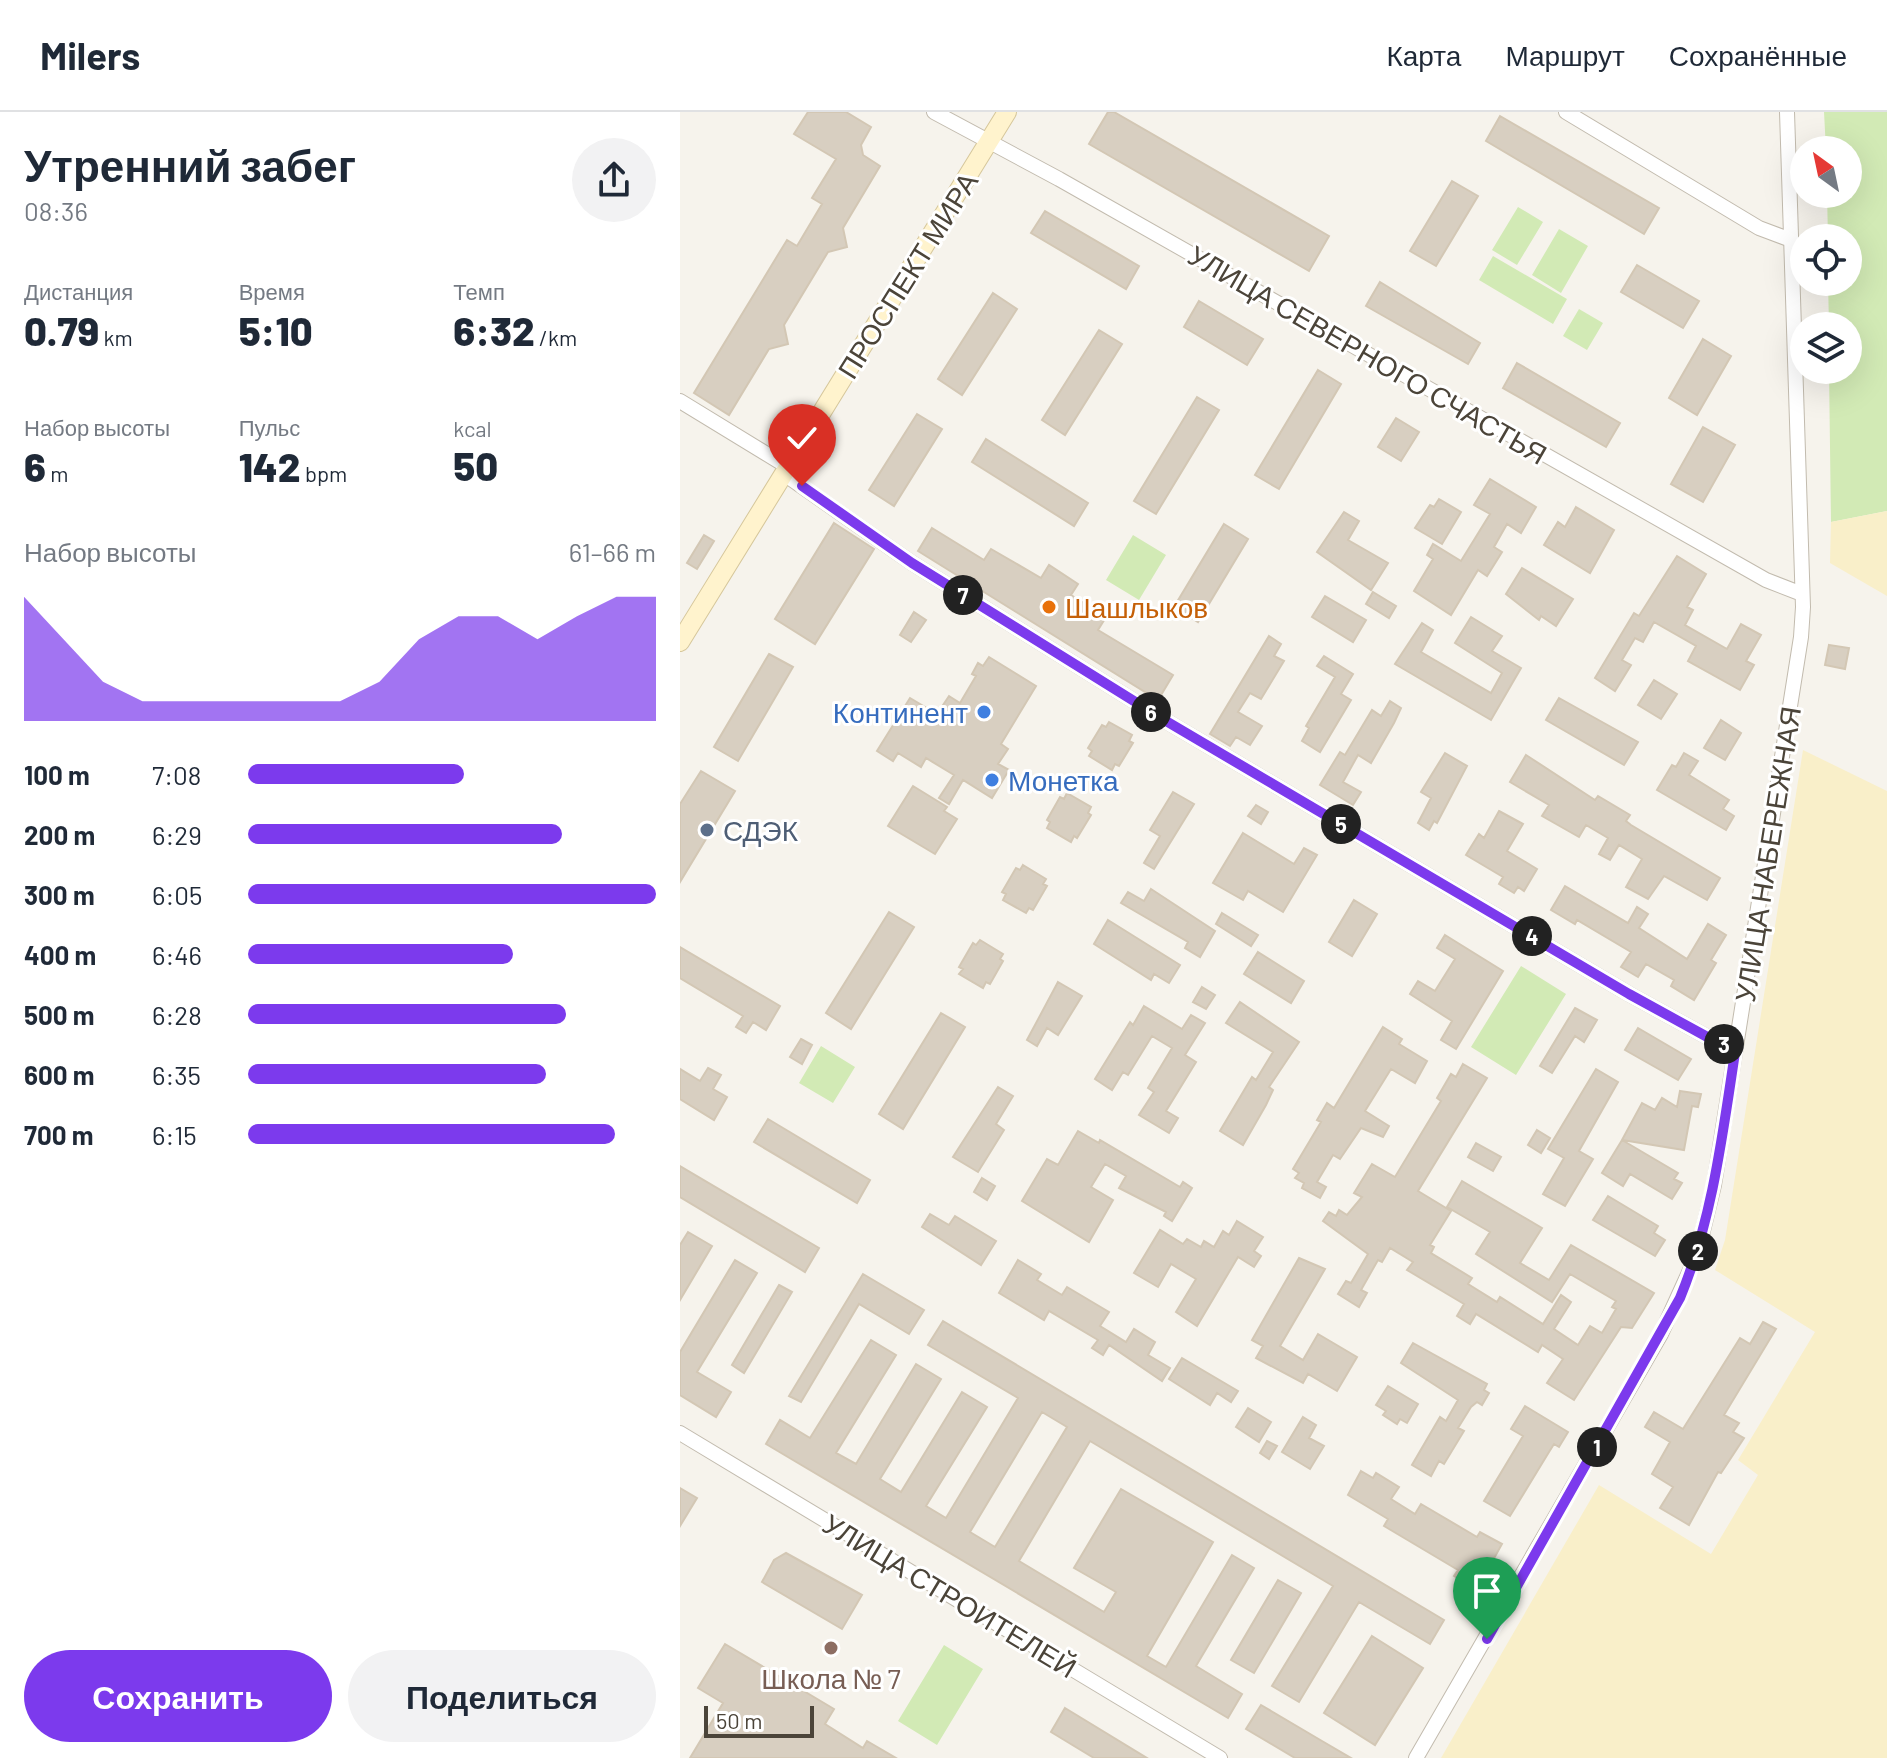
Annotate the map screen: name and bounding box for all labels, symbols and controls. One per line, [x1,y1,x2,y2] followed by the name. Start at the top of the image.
[40,32,140,78] text: Milers
[1386,38,1461,72] text: Карта
[1505,38,1625,72] text: Маршрут
[1669,38,1847,72] text: Сохранённые
[1790,136,1862,208] north arrow
[1790,136,1862,384] map controls
[24,138,356,191] text: Утренний забег
[572,138,656,222] button: share
[830,165,984,384] street label: ПРОСПЕКТ МИРА
[24,195,88,226] text: 08:36
[1790,224,1862,296] button: locate
[1183,237,1553,471] street label: УЛИЦА СЕВЕРНОГО СЧАСТЬЯ
[24,278,133,304] text: Дистанция
[239,278,305,304] text: Время
[453,278,505,304] text: Темп
[24,306,99,354] text: 0.79
[239,306,313,354] text: 5:10
[453,306,535,354] text: 6:32
[1790,312,1862,384] button: layers
[99,324,133,350] text: km
[535,324,577,350] text: /km
[768,404,836,486] pin
[24,414,170,440] text: Набор высоты
[239,414,300,440] text: Пульс
[453,415,492,441] text: kcal
[780,416,824,460] icon: check
[453,441,498,489] text: 50
[24,442,46,490] text: 6
[239,442,301,490] text: 142
[46,460,68,486] text: m
[301,460,347,486] text: bpm
[24,536,197,567] text: Набор высоты
[569,536,656,567] text: 61–66 m
[943,575,983,615] pin: 7
[958,582,968,608] text: 7
[1065,590,1208,624] place label: Шашлыков
[1040,598,1058,616] marker: Шашлыков
[1131,692,1171,732] pin: 6
[833,695,968,729] place label: Континент
[1145,699,1157,725] text: 6
[975,703,993,721] marker: Континент
[1727,704,1807,1004] street label: УЛИЦА НАБЕРЕЖНАЯ
[24,759,90,790] text: 100 m
[152,759,201,790] text: 7:08
[1008,763,1119,797] place label: Монетка
[983,771,1001,789] marker: Монетка
[1321,804,1361,844] pin: 5
[1335,811,1347,837] text: 5
[723,813,799,847] place label: СДЭК
[24,819,95,850] text: 200 m
[152,819,202,850] text: 6:29
[698,821,716,839] marker: СДЭК
[24,879,95,910] text: 300 m
[152,879,202,910] text: 6:05
[1512,916,1552,956] pin: 4
[1525,923,1539,949] text: 4
[24,939,96,970] text: 400 m
[152,939,202,970] text: 6:46
[24,999,95,1030] text: 500 m
[152,999,202,1030] text: 6:28
[1704,1024,1744,1064] pin: 3
[1718,1031,1730,1057] text: 3
[24,1059,95,1090] text: 600 m
[152,1059,201,1090] text: 6:35
[24,1119,93,1150] text: 700 m
[152,1119,197,1150] text: 6:15
[1678,1231,1718,1271] pin: 2
[1692,1238,1704,1264] text: 2
[1577,1427,1617,1467] pin: 1
[1593,1434,1601,1460] text: 1
[817,1506,1083,1684] street label: УЛИЦА СТРОИТЕЛЕЙ
[1453,1557,1521,1639] pin
[1465,1569,1509,1613] icon: arrive
[822,1639,840,1657] marker: Школа № 7
[24,1650,332,1742] button: Сохранить
[348,1650,656,1742] button: Поделиться
[761,1661,901,1695] place label: Школа № 7
[704,1702,814,1738] scale bar
[716,1707,762,1733] text: 50 m

